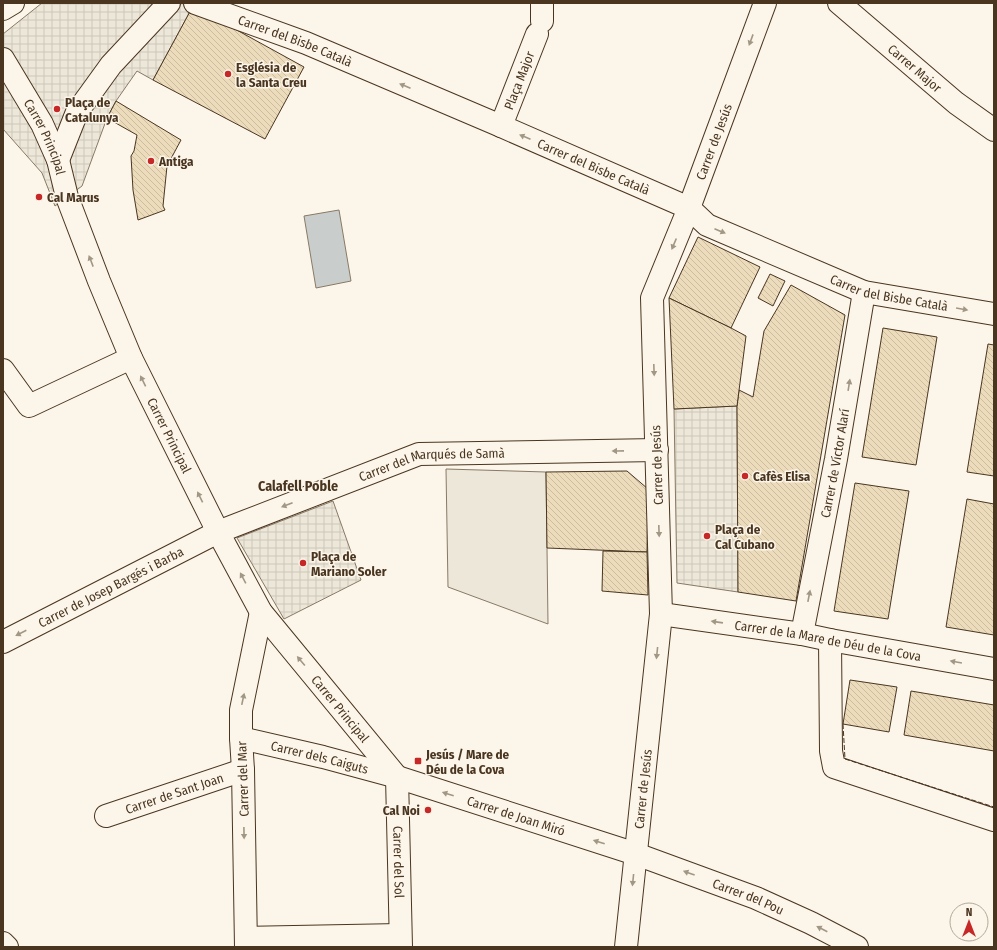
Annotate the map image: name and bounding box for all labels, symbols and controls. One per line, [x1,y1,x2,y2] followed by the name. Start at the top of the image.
[236,12,354,69] street label: Carrer del Bisbe Català
[748,34,754,46] one-way arrow
[885,41,945,95] street label: Carrer Major
[501,49,537,112] street label: Plaça Major
[236,60,307,90] place label: Església de la Santa Creu
[223,69,233,79] marker: Església de la Santa Creu
[399,82,411,88] one-way arrow
[65,95,119,125] place label: Plaça de Catalunya
[21,96,69,177] street label: Carrer Principal
[693,101,735,182] street label: Carrer de Jesús
[52,104,62,114] marker: Plaça de Catalunya
[519,133,531,140] one-way arrow
[535,135,652,197] street label: Carrer del Bisbe Català
[158,154,194,169] place label: Antiga
[146,156,156,166] marker: Antiga
[47,190,100,205] place label: Cal Marus
[34,192,44,202] marker: Cal Marus
[715,228,727,234] one-way arrow
[671,239,677,251] one-way arrow
[88,255,94,267] one-way arrow
[828,271,949,314] street label: Carrer del Bisbe Català
[956,306,968,312] one-way arrow
[651,364,658,376] one-way arrow
[139,375,146,386] one-way arrow
[846,379,852,391] one-way arrow
[145,395,195,476] street label: Carrer Principal
[817,407,852,519] street label: Carrer de Víctor Alarí
[648,424,666,505] street label: Carrer de Jesús
[357,445,505,484] street label: Carrer del Marqués de Samà
[611,448,624,454] one-way arrow
[753,469,811,484] place label: Cafès Elisa
[740,471,750,481] marker: Cafès Elisa
[258,478,338,495] district label: Calafell Poble
[197,491,204,503] one-way arrow
[281,503,293,509] one-way arrow
[715,522,775,552] place label: Plaça de Cal Cubano
[656,525,662,538] one-way arrow
[702,531,712,541] marker: Plaça de Cal Cubano
[36,544,186,630] street label: Carrer de Josep Bargés i Barba
[311,549,387,579] place label: Plaça de Mariano Soler
[298,558,308,568] marker: Plaça de Mariano Soler
[239,572,246,584] one-way arrow
[807,589,813,602] one-way arrow
[734,617,922,663] street label: Carrer de la Mare de Déu de la Cova
[711,619,723,625] one-way arrow
[15,629,27,636] one-way arrow
[654,647,660,659] one-way arrow
[297,655,306,666] one-way arrow
[949,659,962,665] one-way arrow
[309,672,373,745] street label: Carrer Principal
[241,693,247,705] one-way arrow
[270,738,371,777] street label: Carrer dels Caiguts
[234,741,252,817] street label: Carrer del Mar
[425,747,510,777] place label: Jesús / Mare de Déu de la Cova
[631,748,654,829] street label: Carrer de Jesús
[413,756,423,766] marker: Jesús / Mare de Déu de la Cova
[123,770,225,817] street label: Carrer de Sant Joan
[442,791,454,797] one-way arrow
[465,793,567,838] street label: Carrer de Joan Miró
[383,803,420,818] place label: Cal Noi
[423,805,433,815] marker: Cal Noi
[391,826,407,899] street label: Carrer del Sol
[241,827,247,840] one-way arrow
[593,839,605,845] one-way arrow
[683,870,695,876] one-way arrow
[630,874,637,886] one-way arrow
[711,875,786,917] street label: Carrer del Pou
[949,902,989,942] north arrow
[966,906,972,919] text: N
[816,926,828,932] one-way arrow

